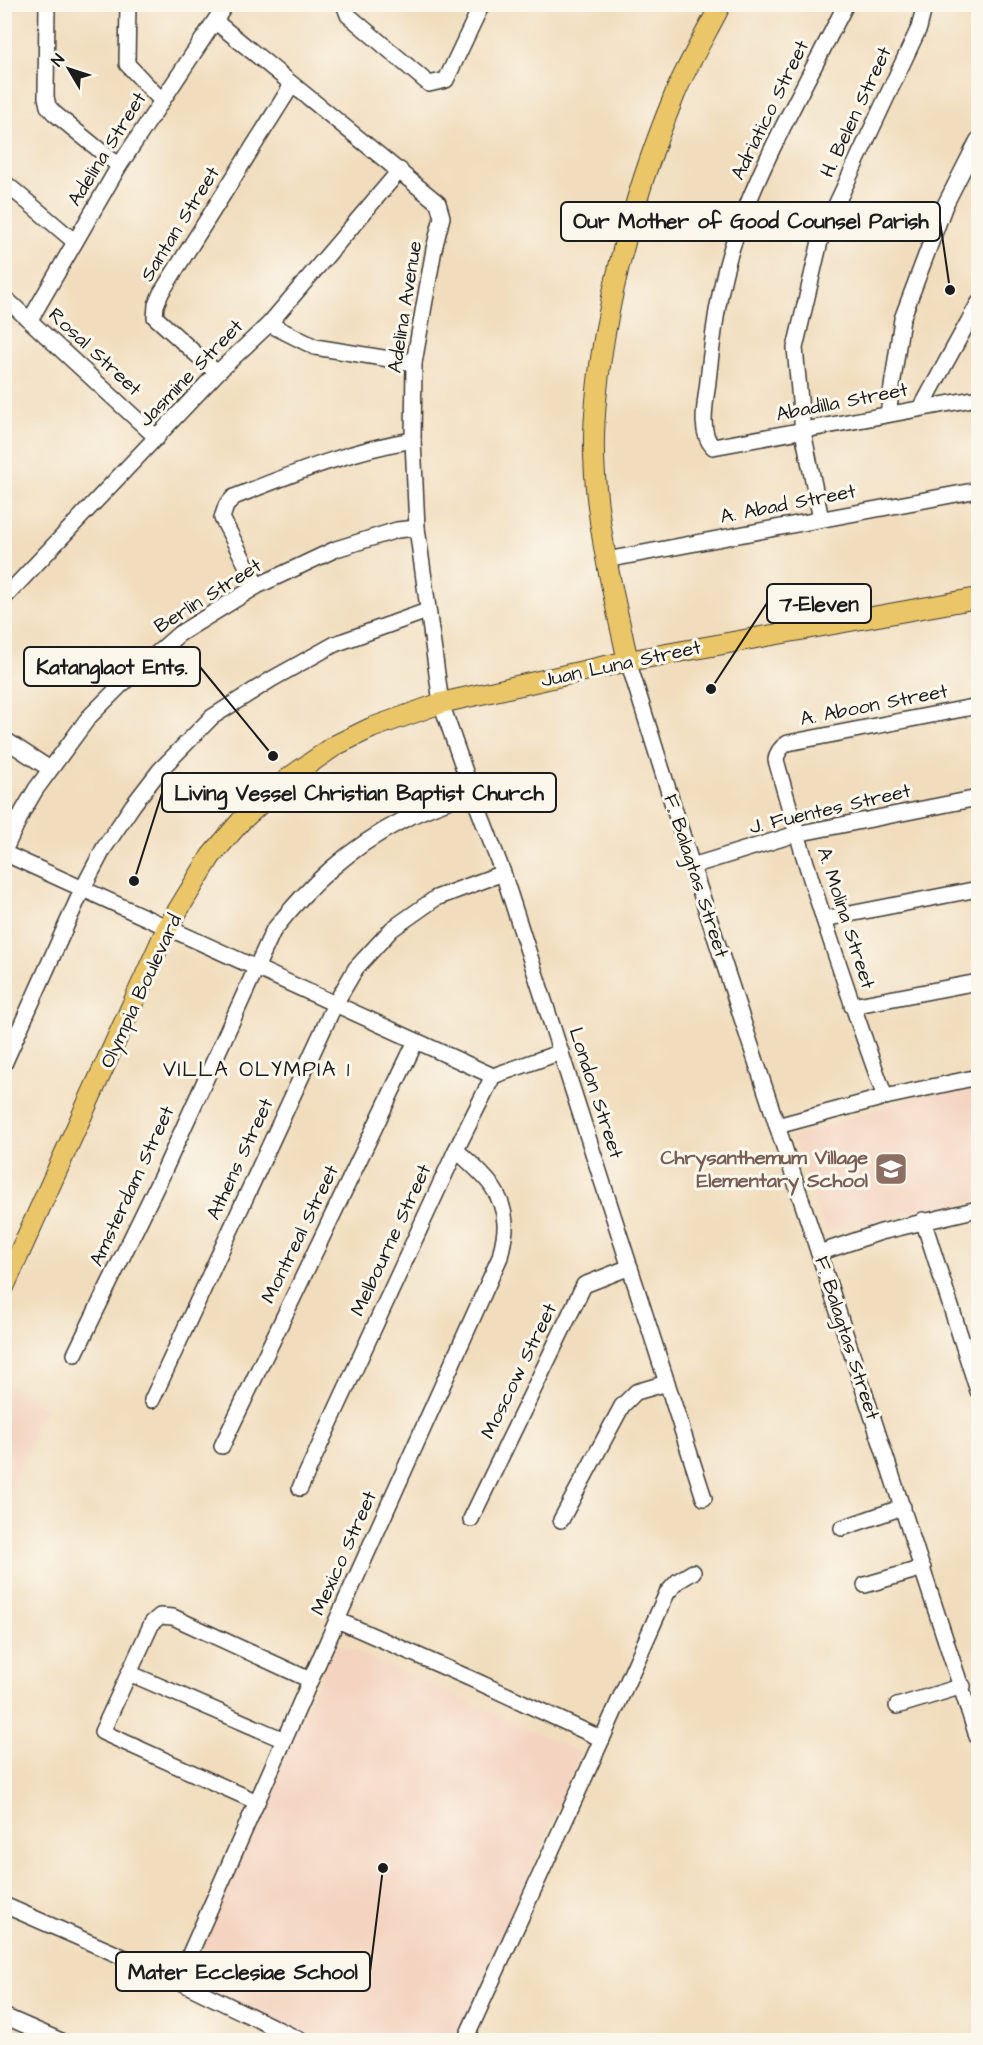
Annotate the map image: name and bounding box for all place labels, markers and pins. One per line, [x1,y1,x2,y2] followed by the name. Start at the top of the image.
[561,202,940,241] callout: Our Mother of Good Counsel Parish
[767,584,871,623] callout: 7-Eleven
[24,647,200,686] callout: Katanglaot Ents.
[162,773,556,812] callout: Living Vessel Christian Baptist Church
[660,1144,868,1196] place label: Chrysanthemum Village Elementary School
[873,1151,909,1187] school or university icon: Chrysanthemum Village Elementary School
[116,1952,370,1991] callout: Mater Ecclesiae School

